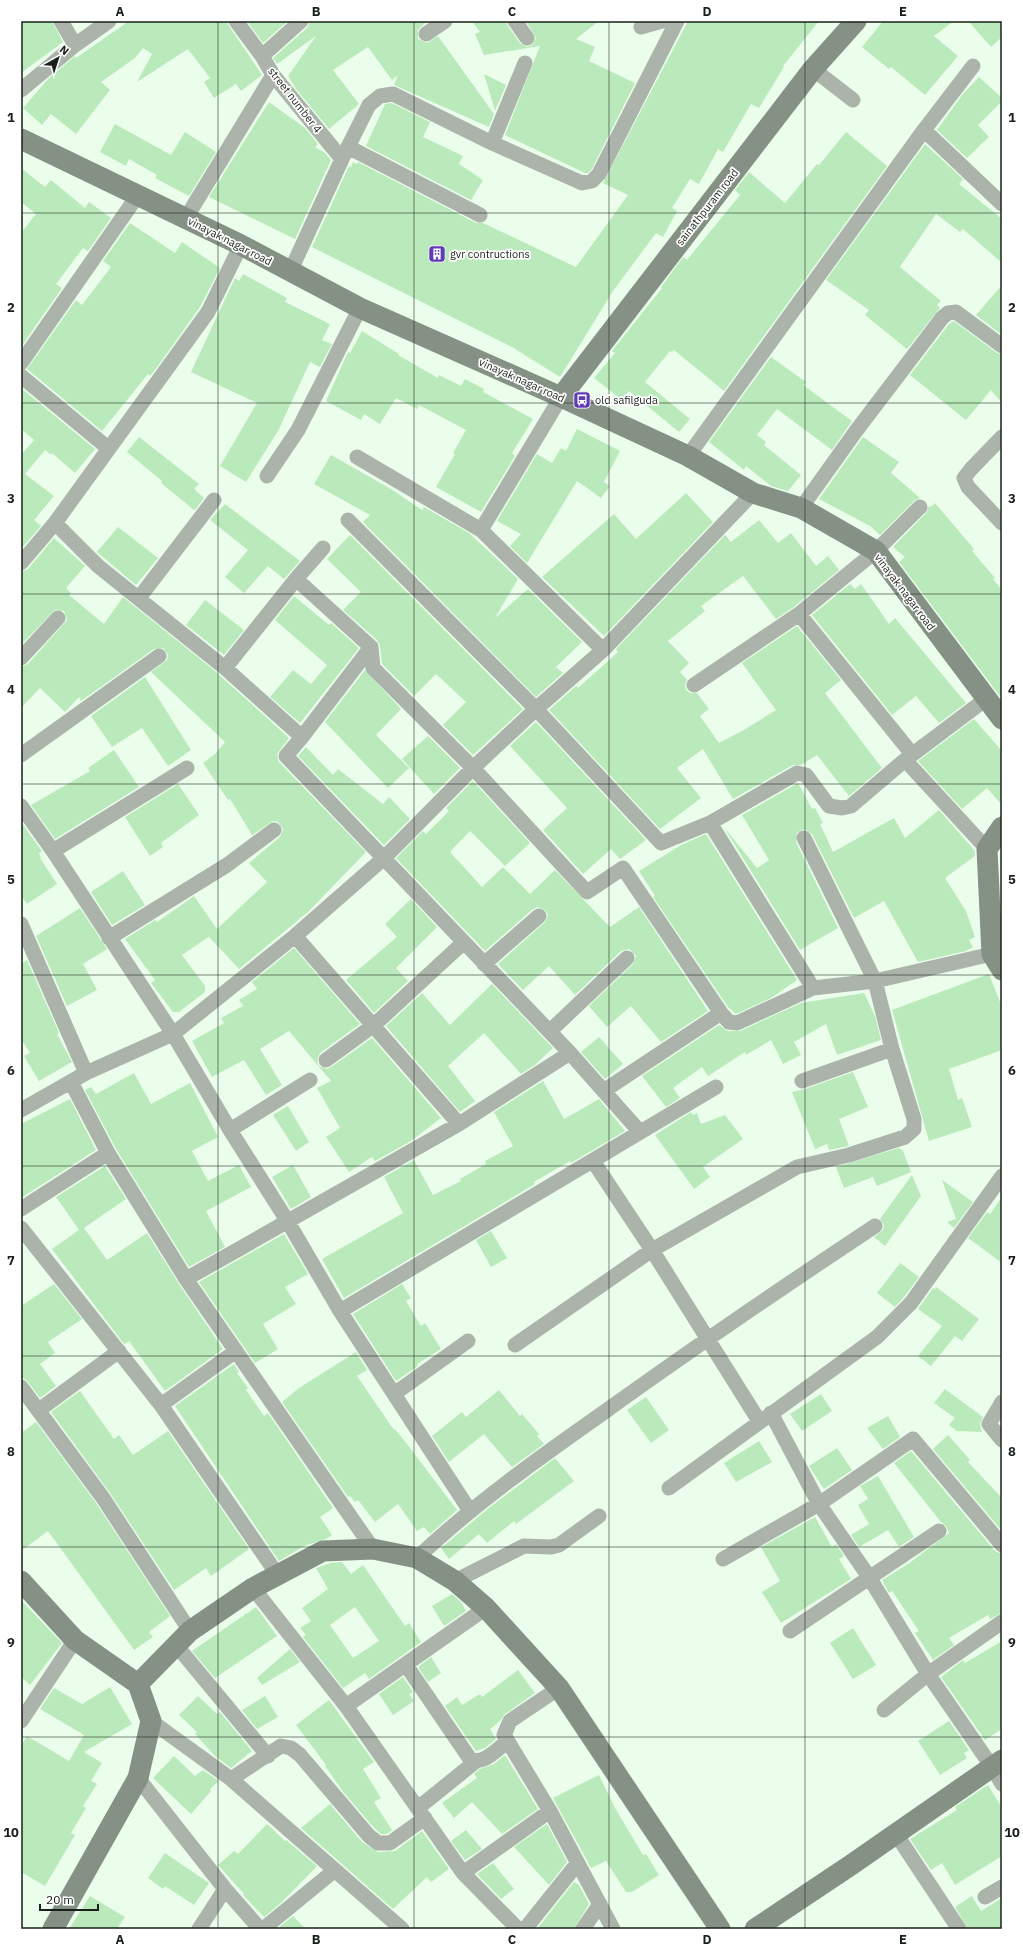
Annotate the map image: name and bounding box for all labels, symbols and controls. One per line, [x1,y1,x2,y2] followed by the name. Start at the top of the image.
[116,3,125,20] text: A
[312,3,321,20] text: B
[508,3,517,20] text: C
[702,3,712,20] text: D
[899,3,907,20] text: E
[38,38,78,78] north arrow
[57,42,72,58] text: N
[265,64,325,136] street label: street number 4
[7,109,15,126] text: 1
[1008,109,1016,126] text: 1
[673,166,741,248] street label: sainathpuram road
[186,214,274,268] street label: vinayak nagar road
[427,244,447,264] building icon: gvr contructions
[450,247,530,261] place label: gvr contructions
[7,299,15,316] text: 2
[1008,299,1016,316] text: 2
[477,355,567,405] street label: vinayak nagar road
[572,390,592,410] bus stop icon: old safilguda
[595,393,658,407] place label: old safilguda
[7,490,15,507] text: 3
[1008,490,1016,507] text: 3
[872,551,938,633] street label: vinayak nagar road
[7,681,15,698] text: 4
[1008,681,1016,698] text: 4
[7,871,15,888] text: 5
[1008,871,1016,888] text: 5
[7,1062,15,1079] text: 6
[1008,1062,1016,1079] text: 6
[7,1252,15,1269] text: 7
[1008,1252,1016,1269] text: 7
[7,1443,15,1460] text: 8
[1008,1443,1016,1460] text: 8
[7,1634,15,1651] text: 9
[1008,1634,1016,1651] text: 9
[3,1824,19,1841] text: 10
[1004,1824,1020,1841] text: 10
[40,1886,98,1912] scale bar
[46,1892,74,1907] text: 20 m
[116,1931,125,1948] text: A
[312,1931,321,1948] text: B
[508,1931,517,1948] text: C
[702,1931,712,1948] text: D
[899,1931,907,1948] text: E

